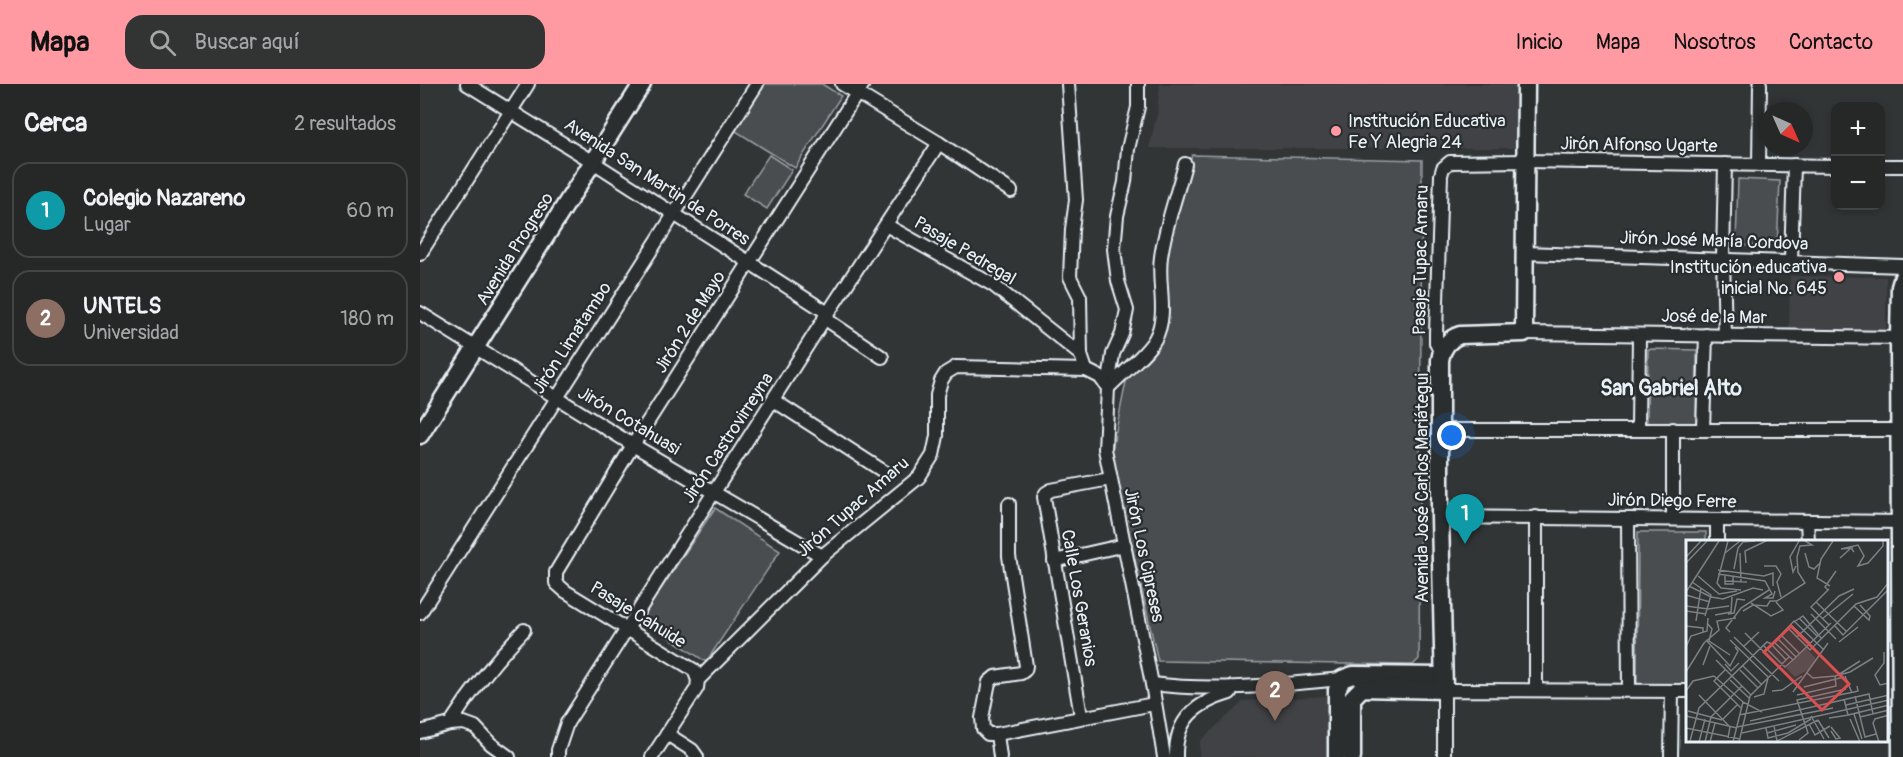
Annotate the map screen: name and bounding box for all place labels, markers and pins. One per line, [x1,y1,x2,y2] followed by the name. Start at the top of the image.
[1348,110,1506,154] place label: Institución Educativa Fe Y Alegria 24
[1329,124,1343,138] marker: Institución Educativa Fe Y Alegria 24
[1670,256,1827,300] place label: Institución educativa inicial No. 645
[1832,270,1846,284] marker: Institución educativa inicial No. 645
[1446,494,1484,544] pin: 1
[1256,672,1294,721] pin: 2

